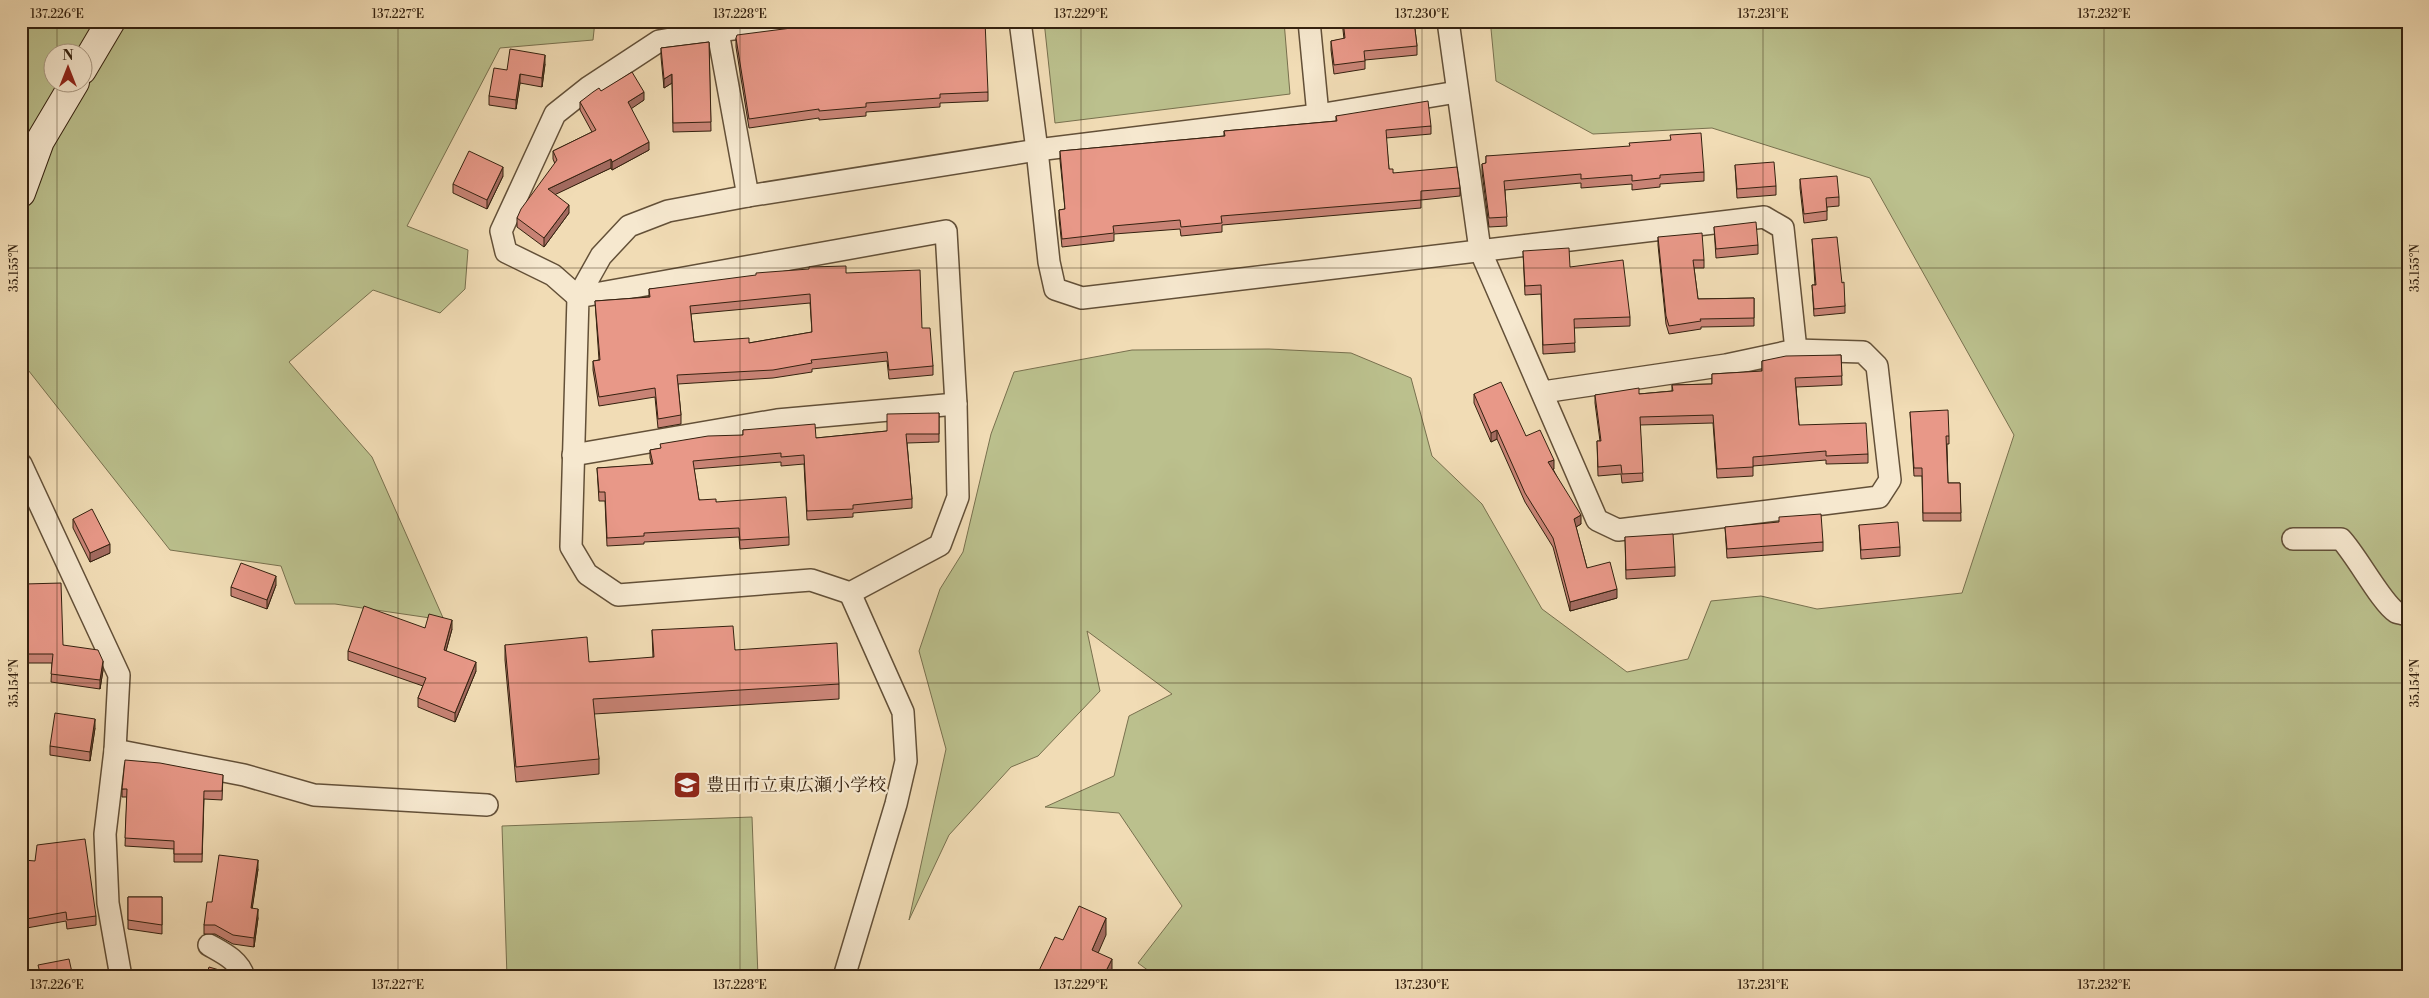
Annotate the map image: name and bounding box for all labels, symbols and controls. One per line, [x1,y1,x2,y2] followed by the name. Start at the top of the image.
[30,7,84,22] text: 137.226°E
[372,7,424,22] text: 137.227°E
[713,7,767,22] text: 137.228°E
[1054,7,1108,22] text: 137.229°E
[1395,7,1449,22] text: 137.230°E
[1738,7,1788,22] text: 137.231°E
[2078,7,2130,22] text: 137.232°E
[42,42,92,92] north arrow
[62,47,74,65] text: N
[7,244,22,292] text: 35.155°N
[2408,244,2423,292] text: 35.155°N
[7,659,22,707] text: 35.154°N
[2408,659,2423,707] text: 35.154°N
[672,770,702,800] school or university icon: 豊田市立東広瀬小学校
[706,774,886,797] place label: 豊田市立東広瀬小学校
[30,978,84,993] text: 137.226°E
[372,978,424,993] text: 137.227°E
[713,978,767,993] text: 137.228°E
[1054,978,1108,993] text: 137.229°E
[1395,978,1449,993] text: 137.230°E
[1738,978,1788,993] text: 137.231°E
[2078,978,2130,993] text: 137.232°E

